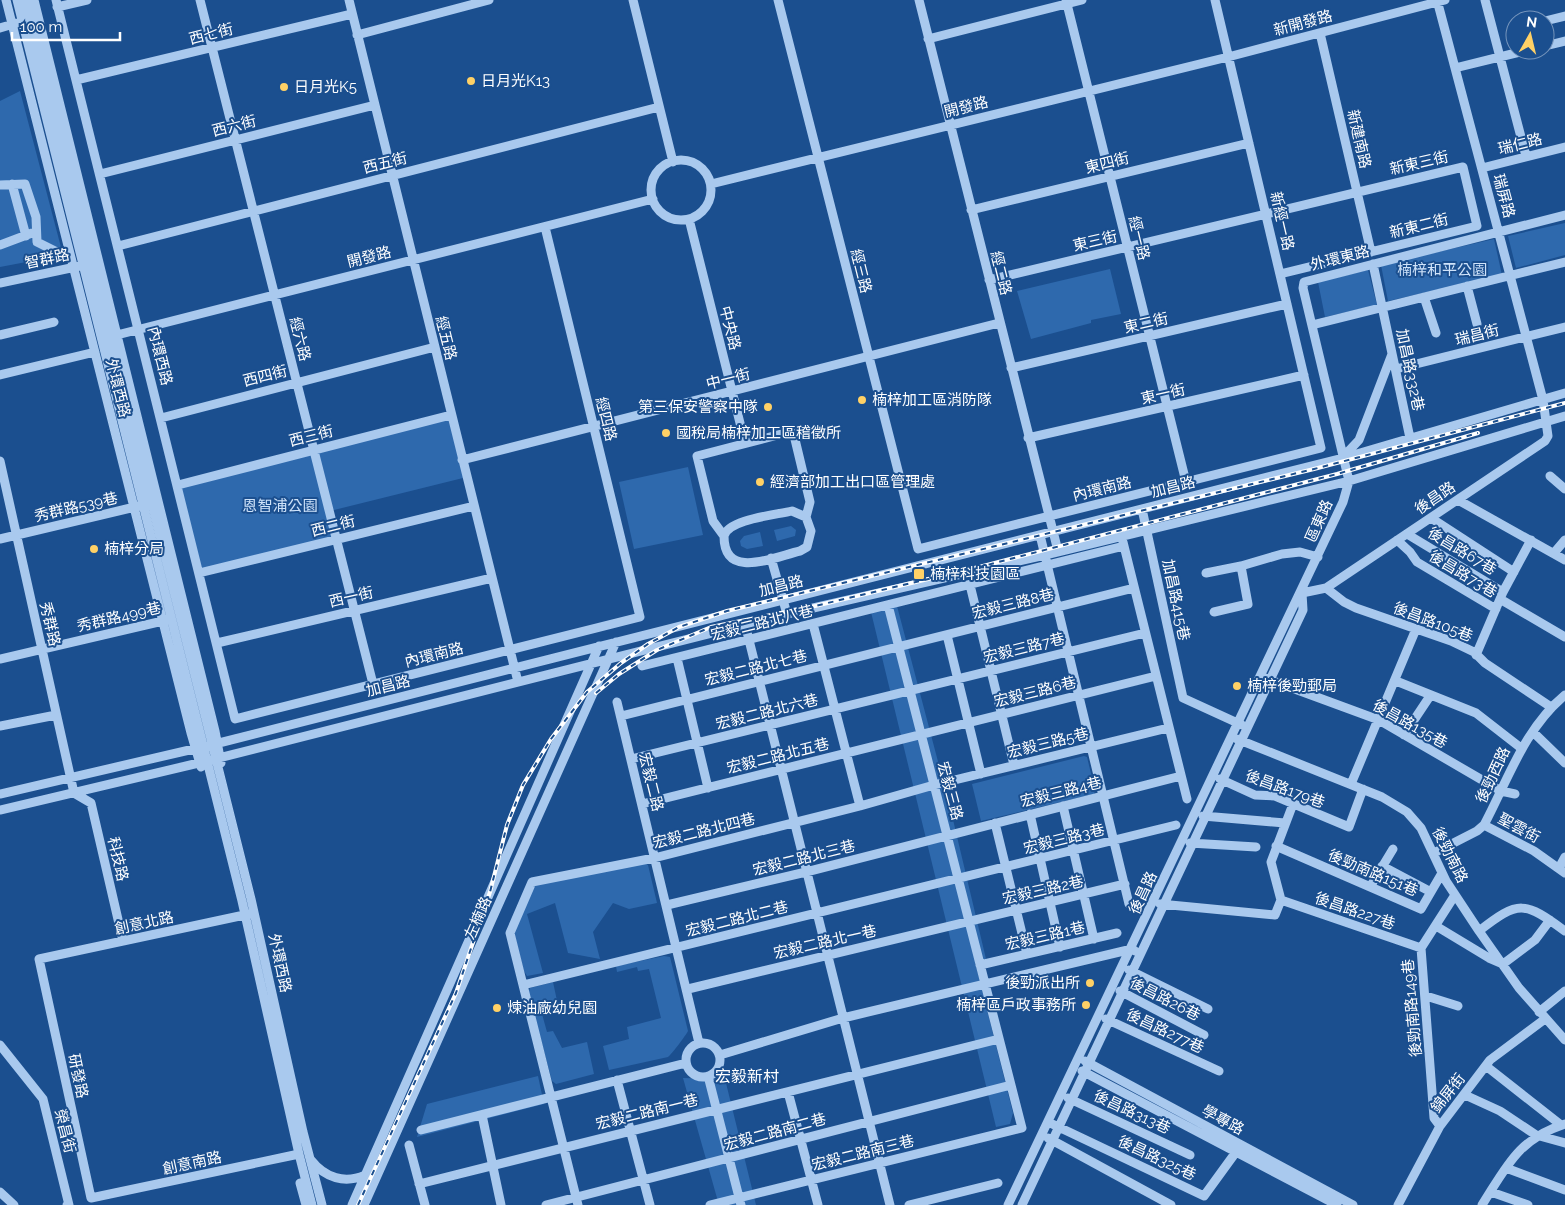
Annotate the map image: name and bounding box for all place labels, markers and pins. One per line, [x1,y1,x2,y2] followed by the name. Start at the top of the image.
[481,72,550,90] place label: 日月光K13
[465,75,477,87] marker: 日月光K13
[294,78,357,96] place label: 日月光K5
[278,81,290,93] marker: 日月光K5
[872,391,992,409] place label: 楠梓加工區消防隊
[856,394,868,406] marker: 楠梓加工區消防隊
[638,398,758,416] place label: 第三保安警察中隊
[762,401,774,413] marker: 第三保安警察中隊
[676,424,841,442] place label: 國稅局楠梓加工區稽徵所
[660,427,672,439] marker: 國稅局楠梓加工區稽徵所
[770,473,935,491] place label: 經濟部加工出口區管理處
[754,476,766,488] marker: 經濟部加工出口區管理處
[104,540,164,558] place label: 楠梓分局
[88,543,100,555] marker: 楠梓分局
[930,565,1020,583] place label: 楠梓科技園區
[912,567,926,581] marker: 楠梓科技園區
[1247,677,1337,695] place label: 楠梓後勁郵局
[1231,680,1243,692] marker: 楠梓後勁郵局
[1005,974,1080,992] place label: 後勁派出所
[1084,977,1096,989] marker: 後勁派出所
[956,996,1076,1014] place label: 楠梓區戶政事務所
[507,999,597,1017] place label: 煉油廠幼兒園
[1080,999,1092,1011] marker: 楠梓區戶政事務所
[491,1002,503,1014] marker: 煉油廠幼兒園

